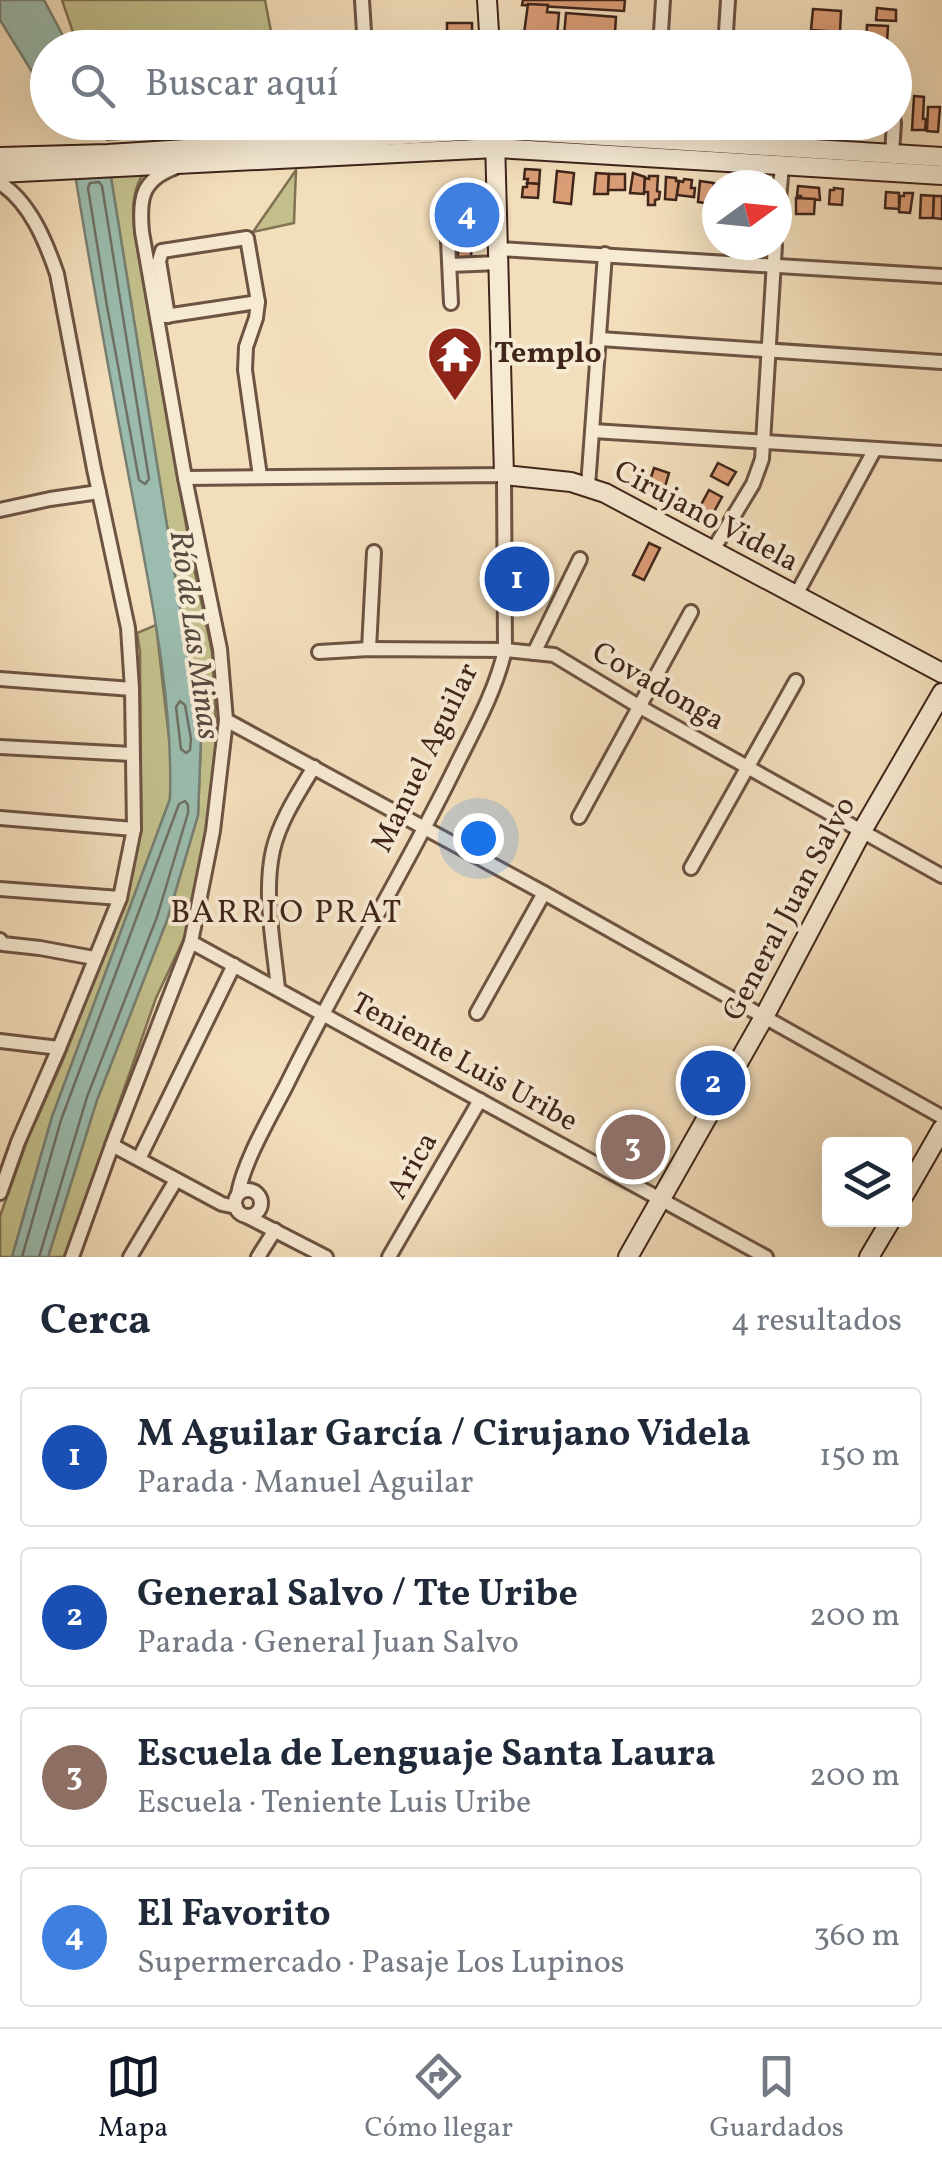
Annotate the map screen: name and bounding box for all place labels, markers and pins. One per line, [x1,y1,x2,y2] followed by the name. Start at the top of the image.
[434,178,500,252] pin: 4
[425,324,485,403] temple icon: Templo
[494,333,602,375] place label: Templo
[484,542,550,616] pin: 1
[680,1046,746,1120] pin: 2
[600,1110,666,1184] pin: 3

